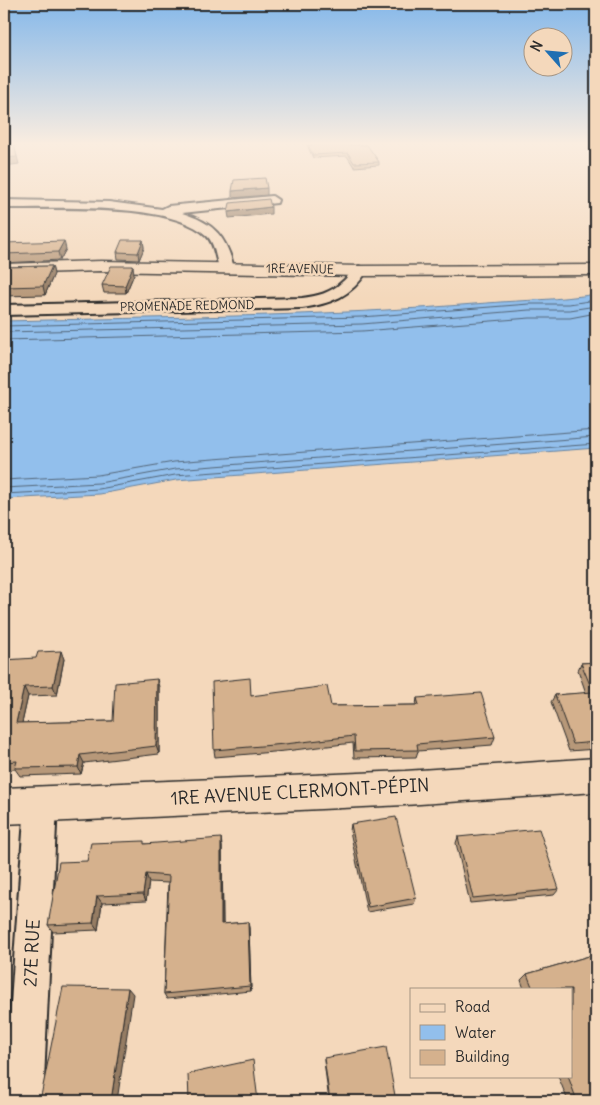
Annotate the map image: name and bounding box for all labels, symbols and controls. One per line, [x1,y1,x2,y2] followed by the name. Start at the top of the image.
[522,28,572,78] north arrow
[526,38,547,54] text: N
[266,260,334,277] street label: 1RE AVENUE
[120,297,254,314] street label: PROMENADE REDMOND
[170,773,430,810] street label: 1RE AVENUE CLERMONT-PÉPIN
[18,918,45,987] street label: 27E RUE
[410,988,572,1078] legend
[455,997,490,1016] text: Road
[455,1023,496,1042] text: Water
[455,1047,510,1066] text: Building

